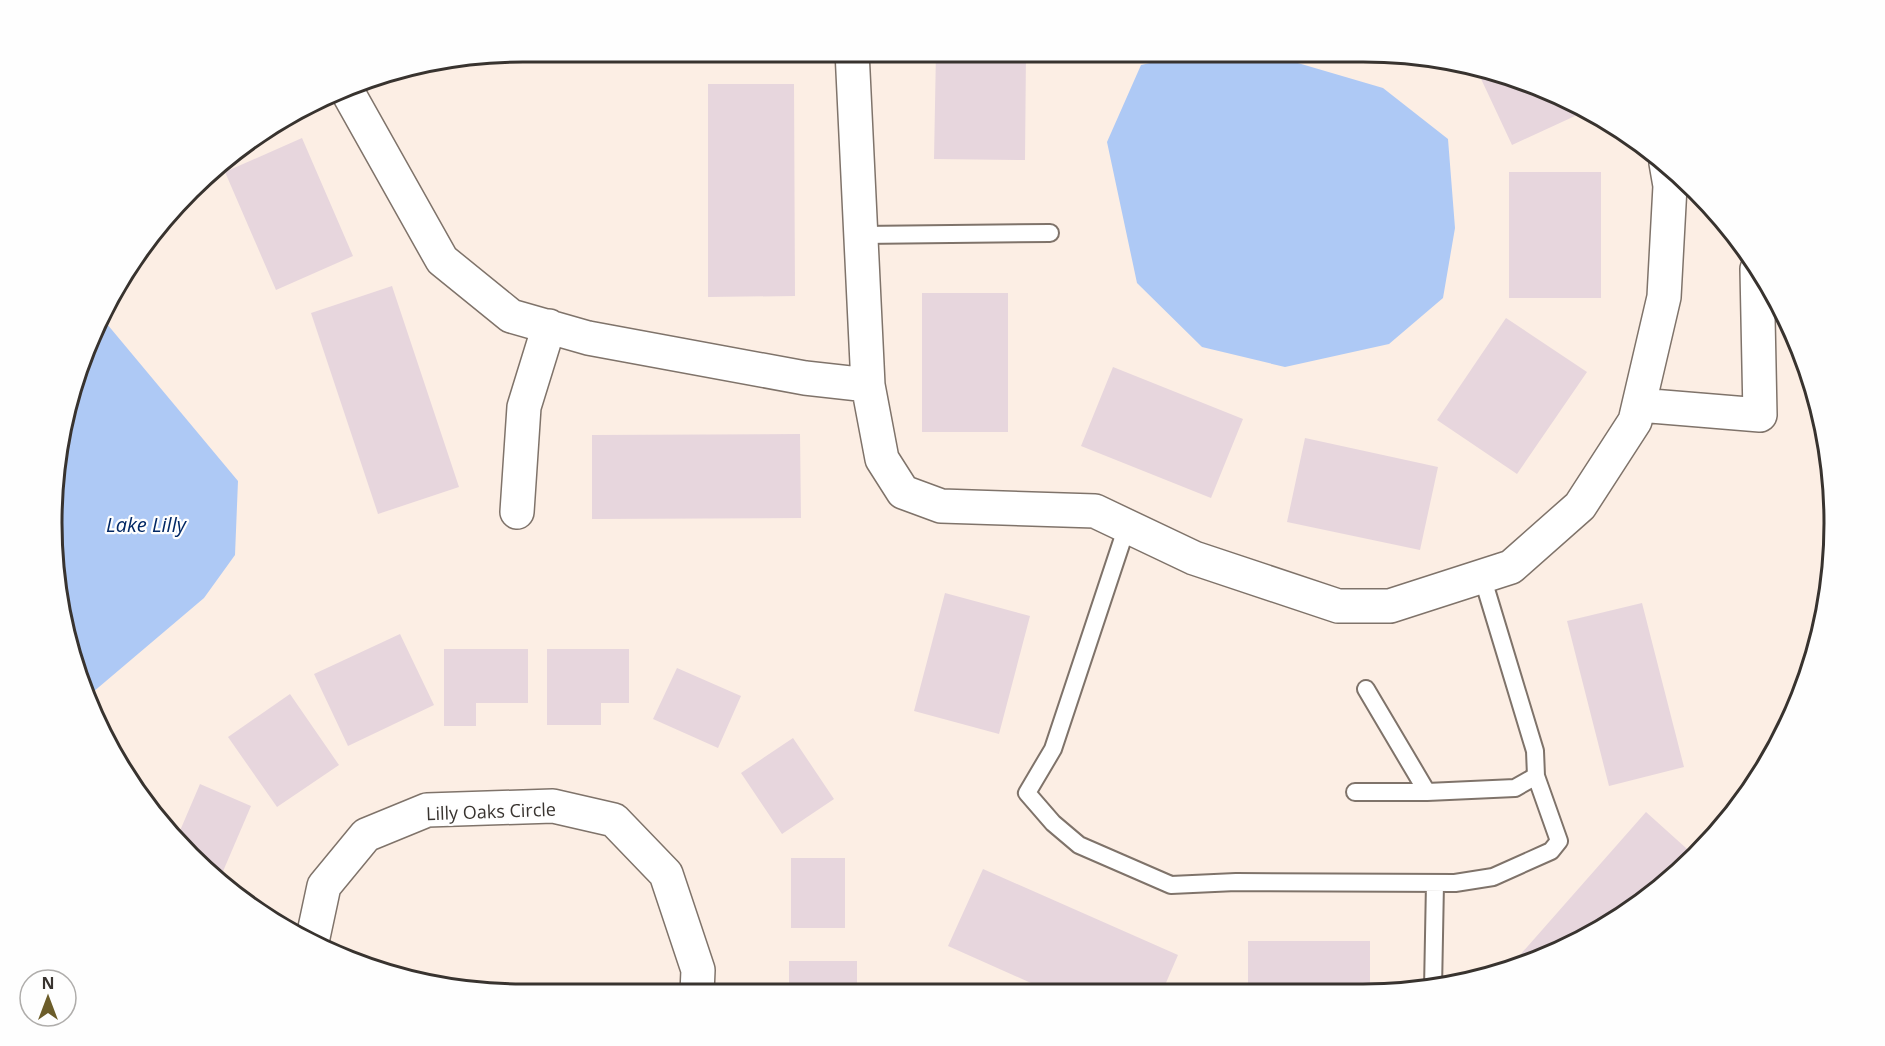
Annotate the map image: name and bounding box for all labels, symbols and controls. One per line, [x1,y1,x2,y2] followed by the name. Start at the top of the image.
[106,511,188,538] water label: Lake Lilly
[426,797,556,825] street label: Lilly Oaks Circle
[18,968,78,1028] north arrow
[41,972,55,994] text: N

